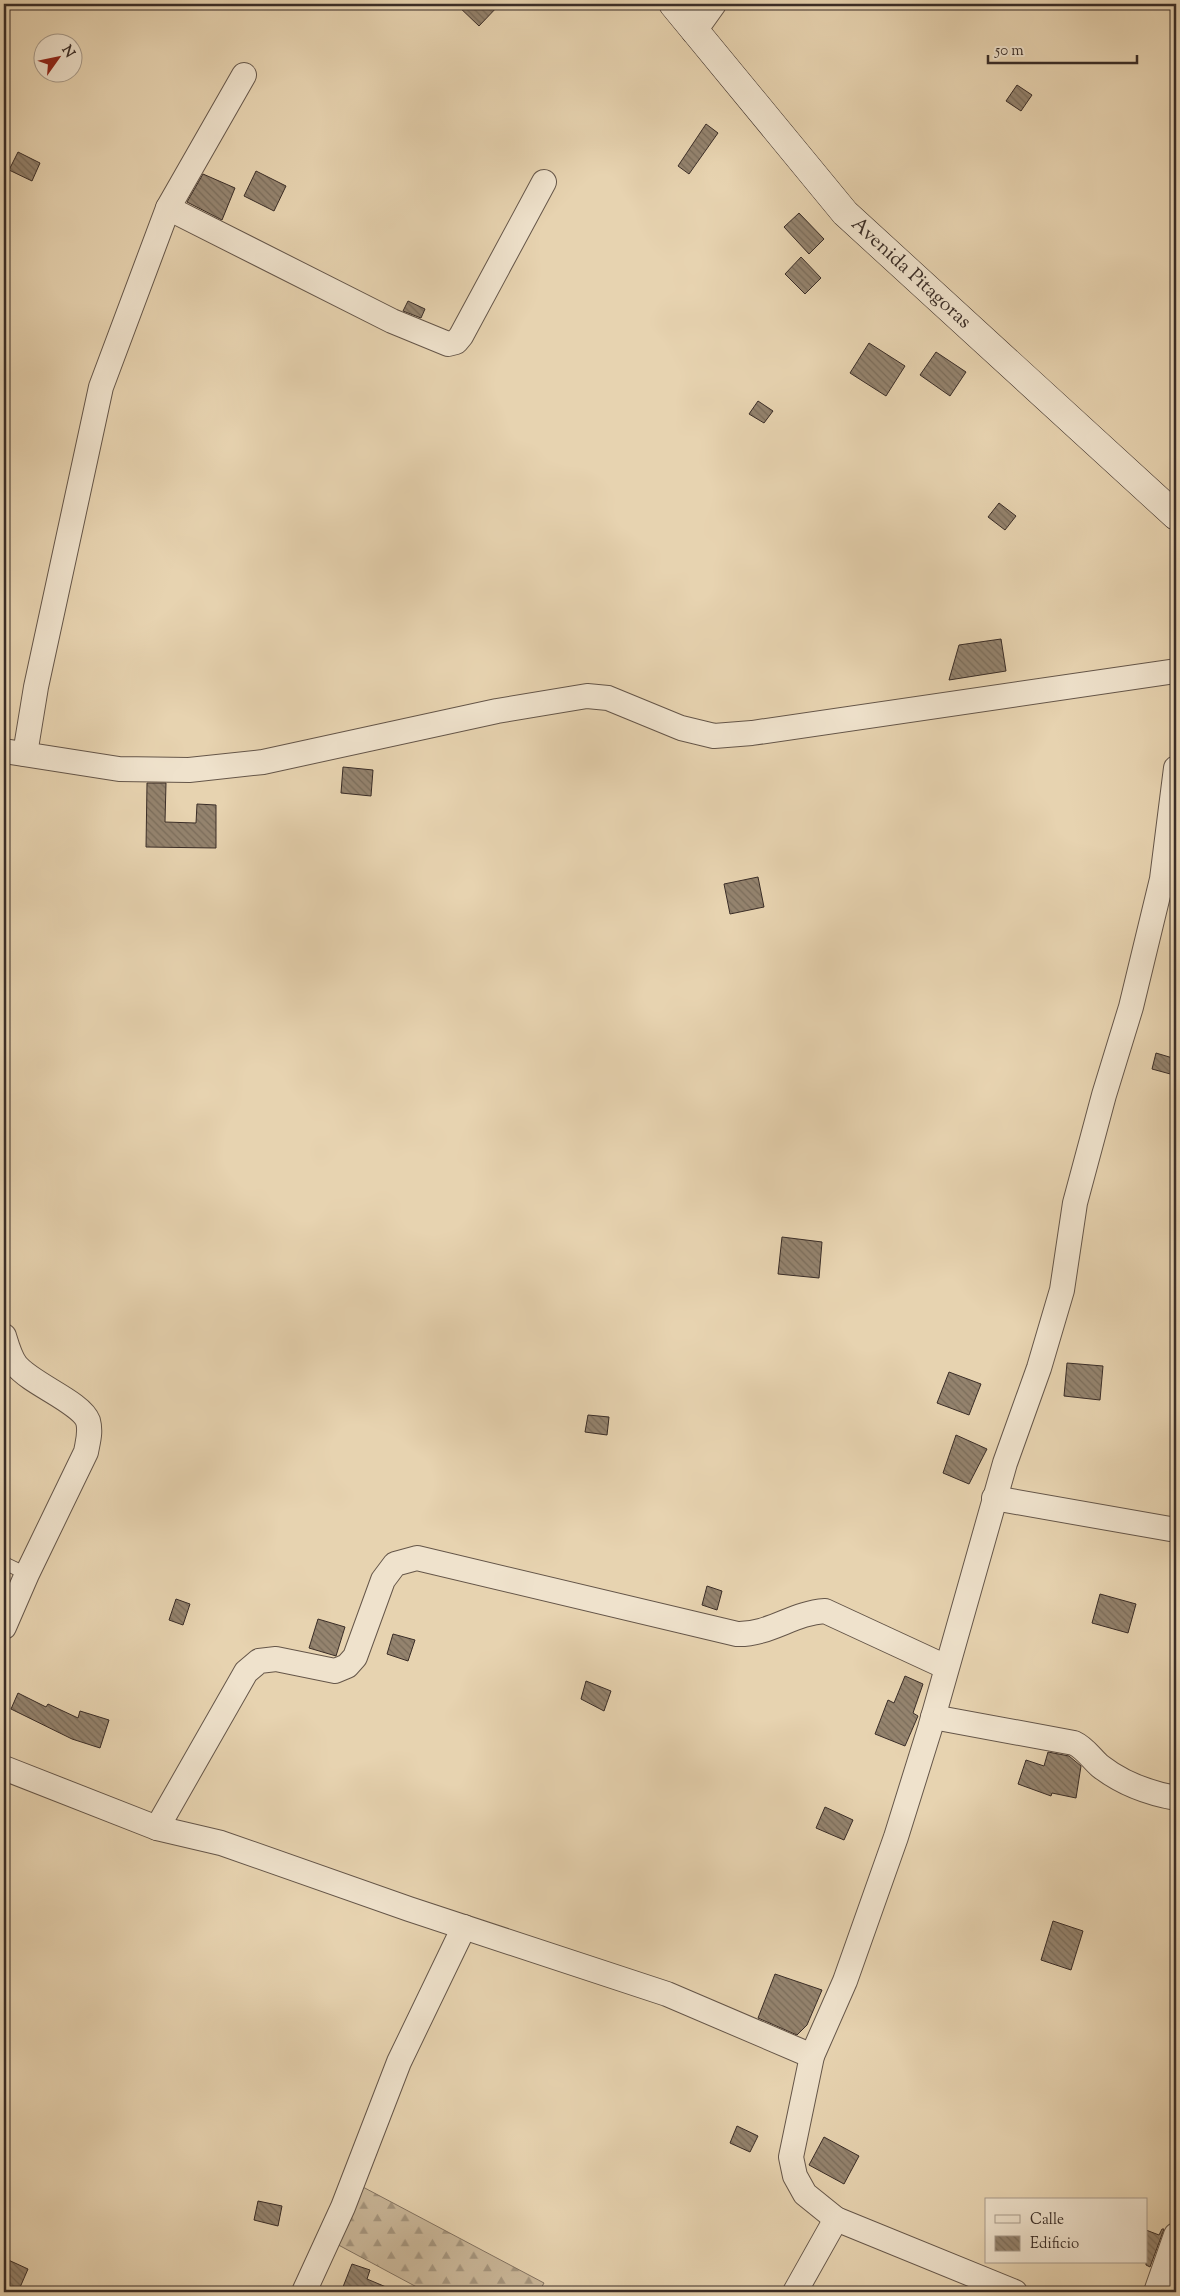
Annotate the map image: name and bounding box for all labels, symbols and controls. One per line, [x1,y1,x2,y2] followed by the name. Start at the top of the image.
[32,32,82,82] north arrow
[988,32,1136,64] scale bar
[994,41,1024,62] text: 50 m
[56,42,79,62] text: N
[844,211,978,336] street label: Avenida Pitagoras
[985,2198,1148,2264] legend
[1030,2210,1064,2231] text: Calle
[1030,2234,1079,2255] text: Edificio

